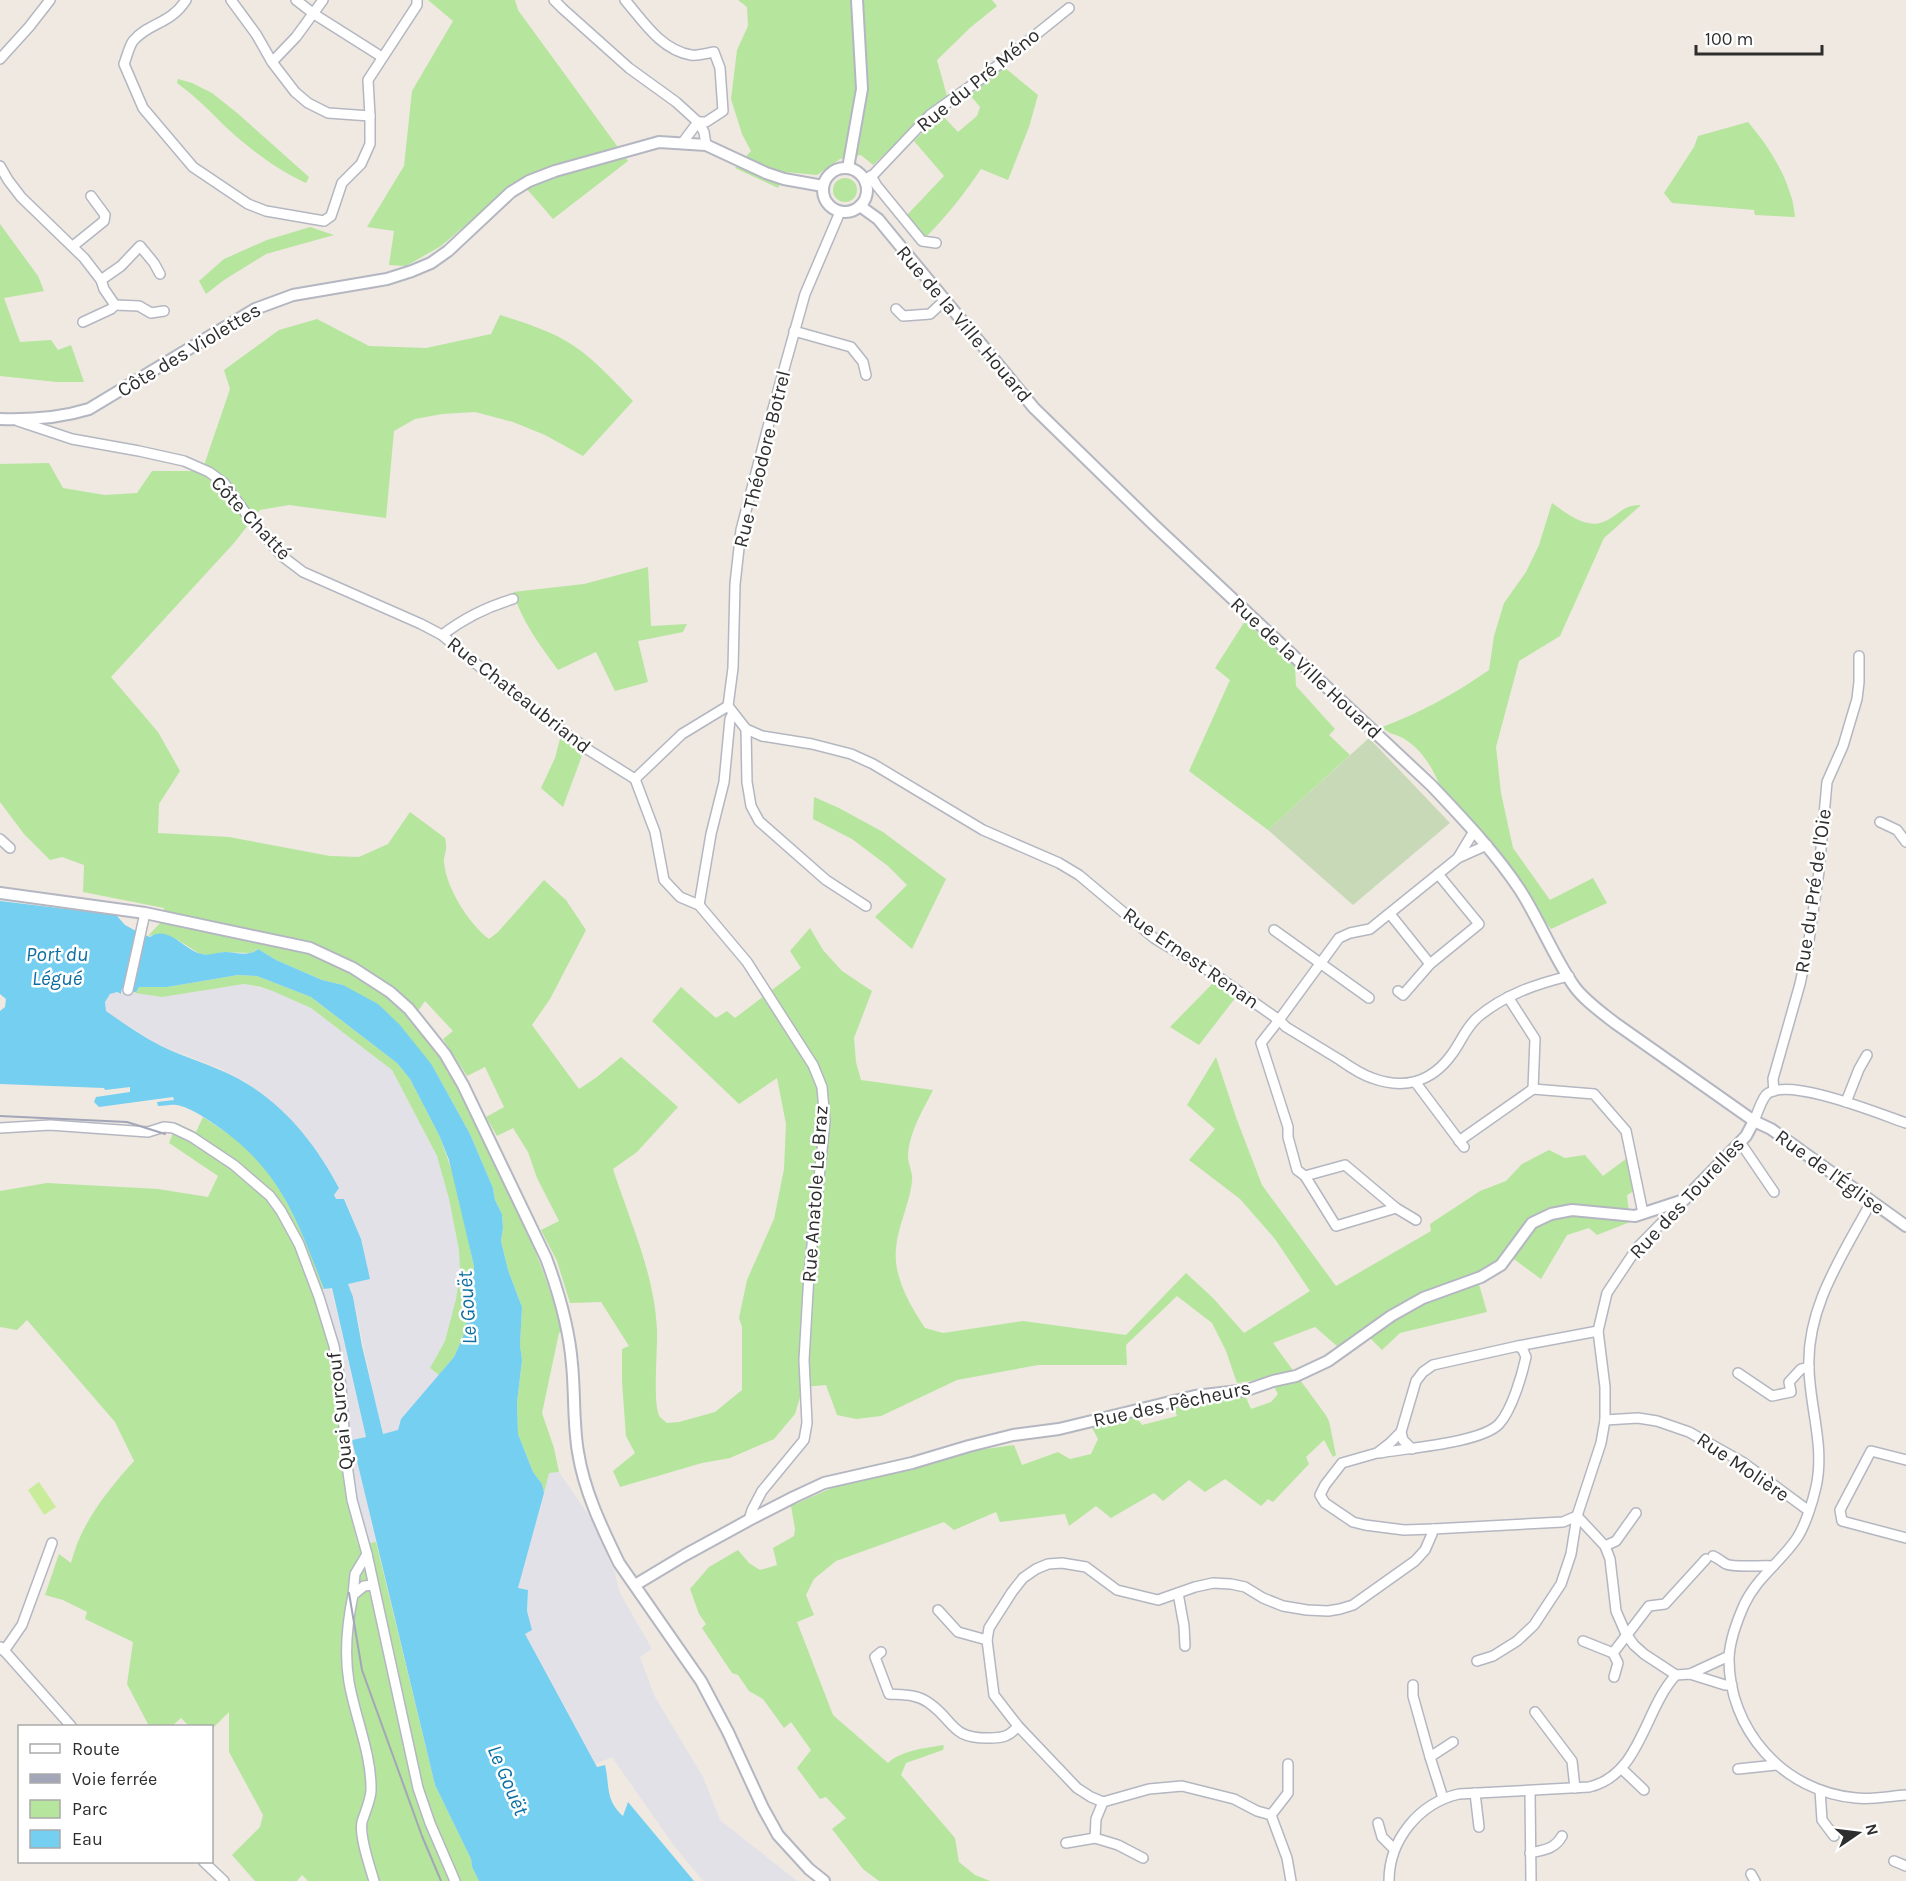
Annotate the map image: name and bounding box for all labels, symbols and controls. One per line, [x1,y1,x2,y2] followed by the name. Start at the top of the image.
[1696,18,1822,56] scale bar
[912,23,1044,137] street label: Rue du Pré Méno
[1705,28,1753,50] text: 100 m
[892,241,1036,407] street label: Rue de la Ville Houard
[113,298,265,402] street label: Côte des Violettes
[729,368,795,550] street label: Rue Théodore Botrel
[206,471,296,565] street label: Côte Chatté
[1226,592,1386,744] street label: Rue de la Ville Houard
[443,632,595,758] street label: Rue Chateaubriand
[1790,807,1836,975] street label: Rue du Pré de l'Oie
[1119,903,1263,1013] street label: Rue Ernest Renan
[26,942,88,990] water label: Port du Légué
[797,1105,833,1283] street label: Rue Anatole Le Braz
[1771,1124,1890,1219] street label: Rue de l'Église
[1625,1132,1749,1264] street label: Rue des Tourelles
[452,1269,482,1346] water label: Le Gouët
[322,1351,358,1471] street label: Quai Surcouf
[1091,1376,1253,1432] street label: Rue des Pêcheurs
[1692,1428,1794,1506] street label: Rue Molière
[18,1725,213,1863] legend
[72,1738,120,1760] text: Route
[483,1741,534,1819] water label: Le Gouët
[72,1768,157,1790] text: Voie ferrée
[72,1798,108,1820] text: Parc
[1828,1803,1888,1863] north arrow
[1861,1822,1883,1837] text: N
[72,1828,103,1850] text: Eau

